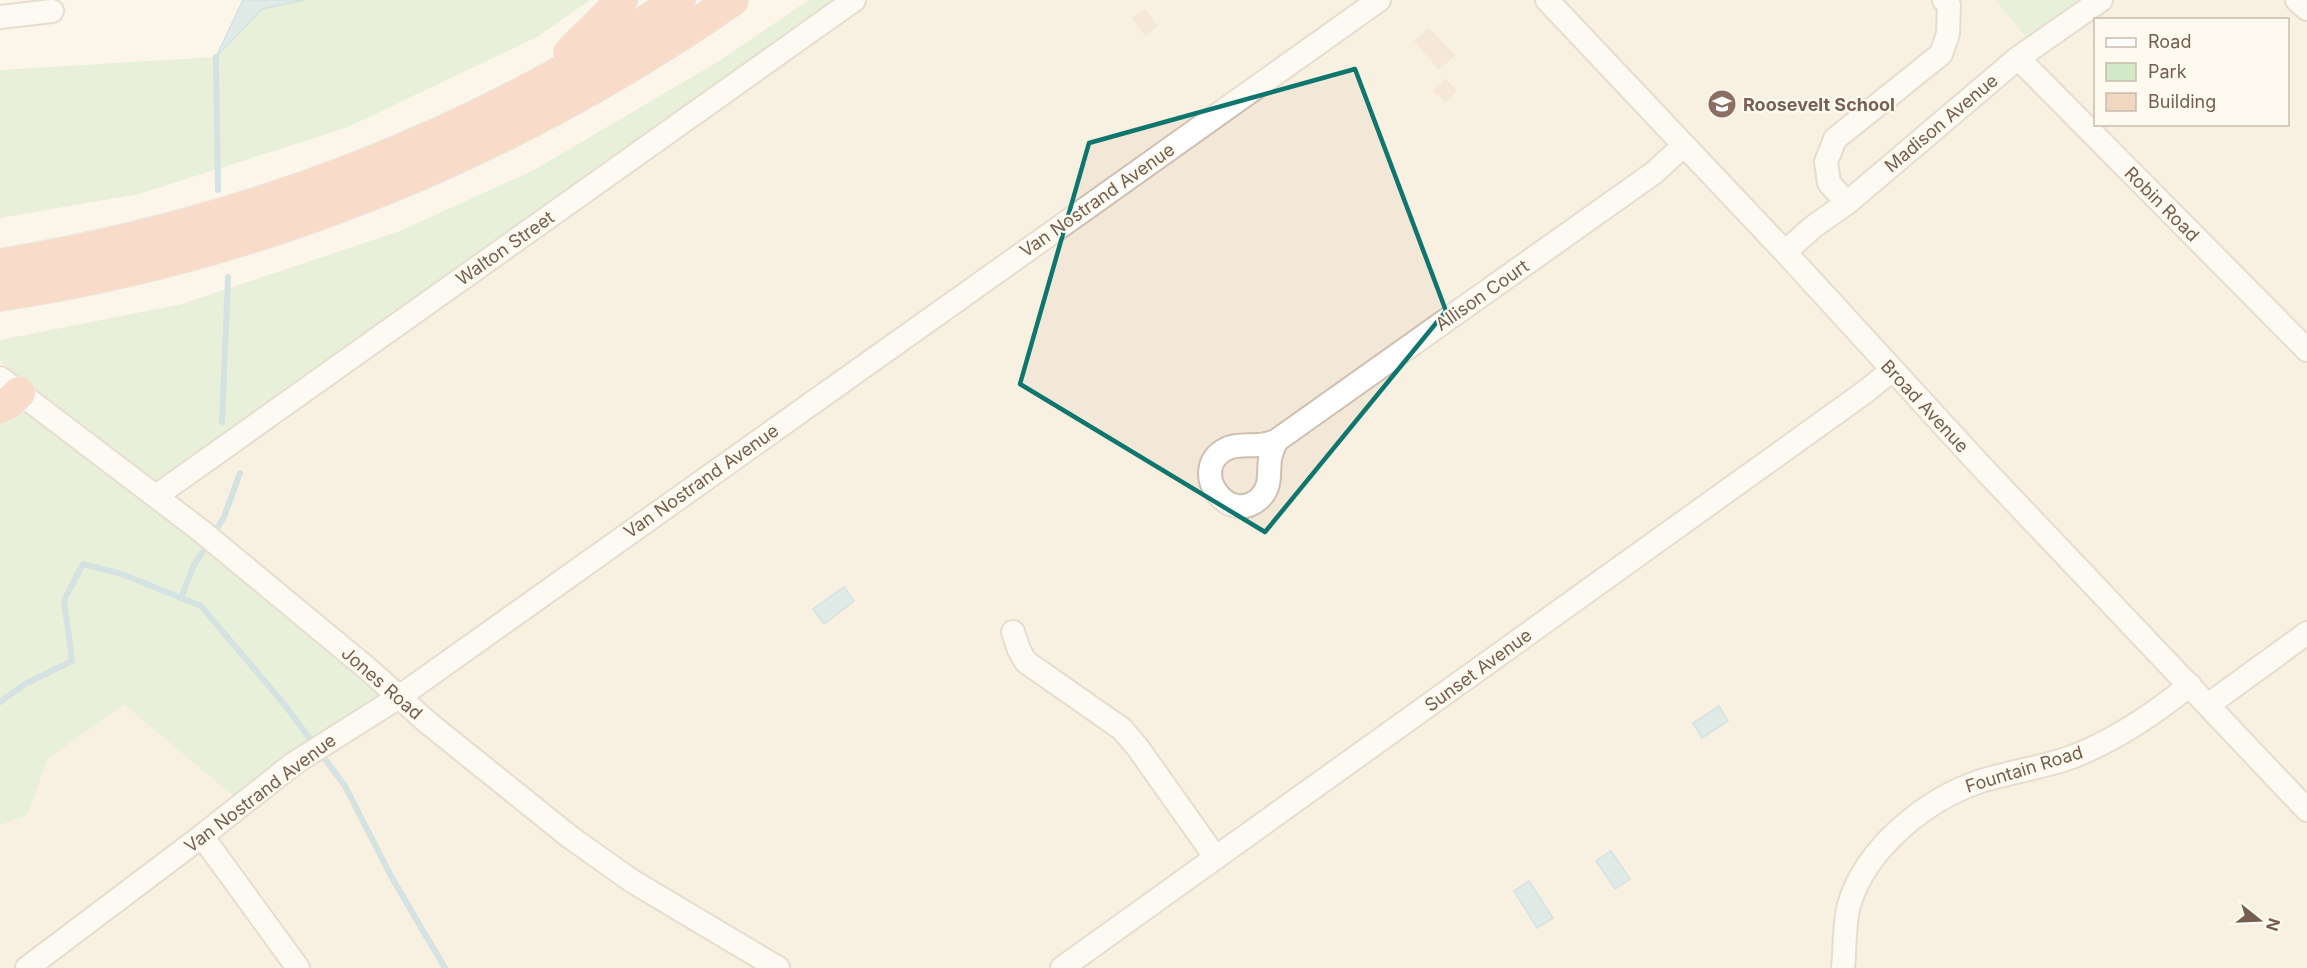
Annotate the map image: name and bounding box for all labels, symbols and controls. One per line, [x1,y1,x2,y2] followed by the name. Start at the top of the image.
[2094,18,2289,126] legend
[2148,31,2191,52] text: Road
[2148,61,2187,82] text: Park
[1880,70,2002,176] street label: Madison Avenue
[1706,88,1738,120] school or university icon: Roosevelt School
[2148,91,2216,112] text: Building
[1743,94,1895,115] place label: Roosevelt School
[1016,139,1178,261] street label: Van Nostrand Avenue
[2120,162,2204,246] street label: Robin Road
[452,206,558,289] street label: Walton Street
[1431,255,1533,335] street label: Allison Court
[1877,355,1973,457] street label: Broad Avenue
[620,420,782,542] street label: Van Nostrand Avenue
[1420,624,1536,716] street label: Sunset Avenue
[337,642,427,724] street label: Jones Road
[180,729,340,857] street label: Van Nostrand Avenue
[1963,741,2085,797] street label: Fountain Road
[2229,890,2289,950] north arrow
[2262,916,2285,934] text: N

